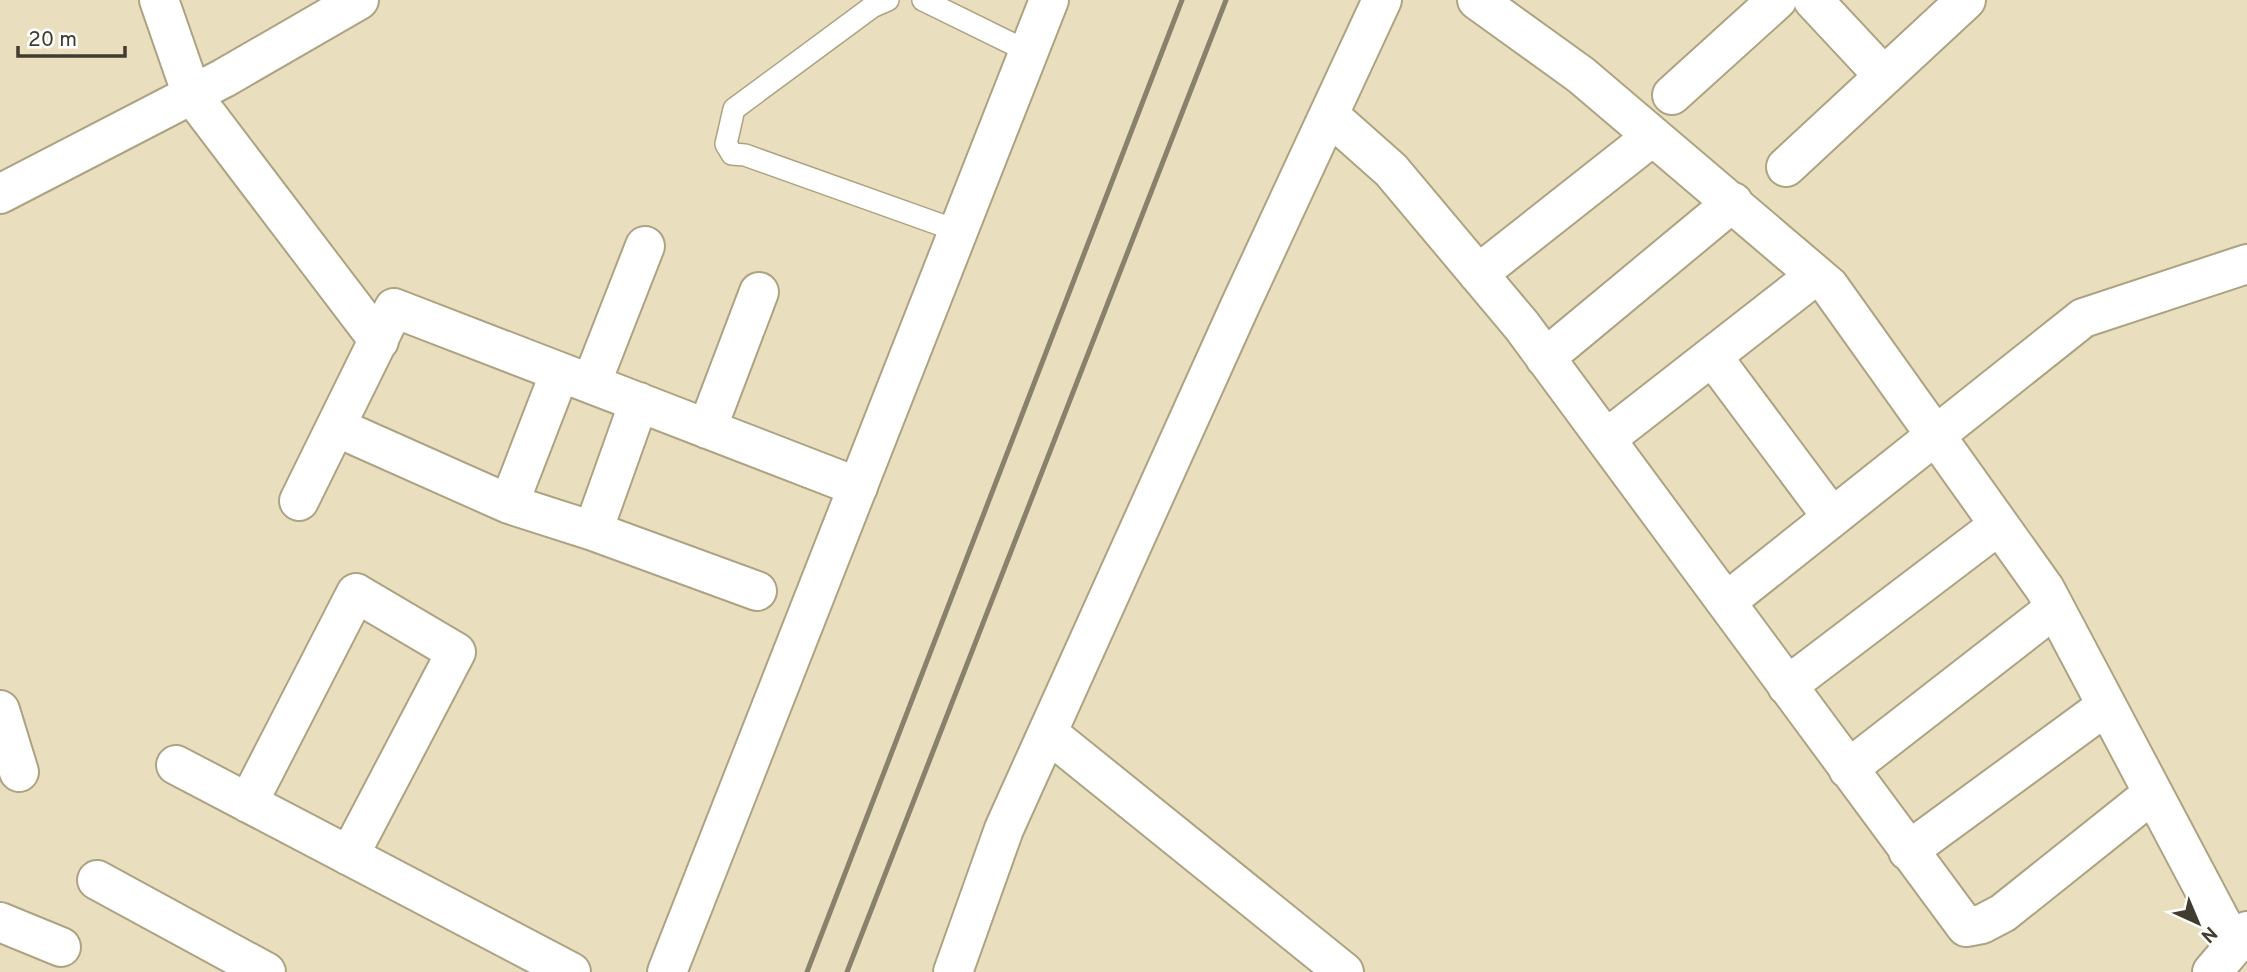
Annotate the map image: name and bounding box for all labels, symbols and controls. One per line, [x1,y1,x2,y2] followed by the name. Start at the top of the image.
[18,14,124,58] scale bar
[28,27,77,54] text: 20 m
[2163,888,2233,958] north arrow
[2195,920,2222,947] text: N

